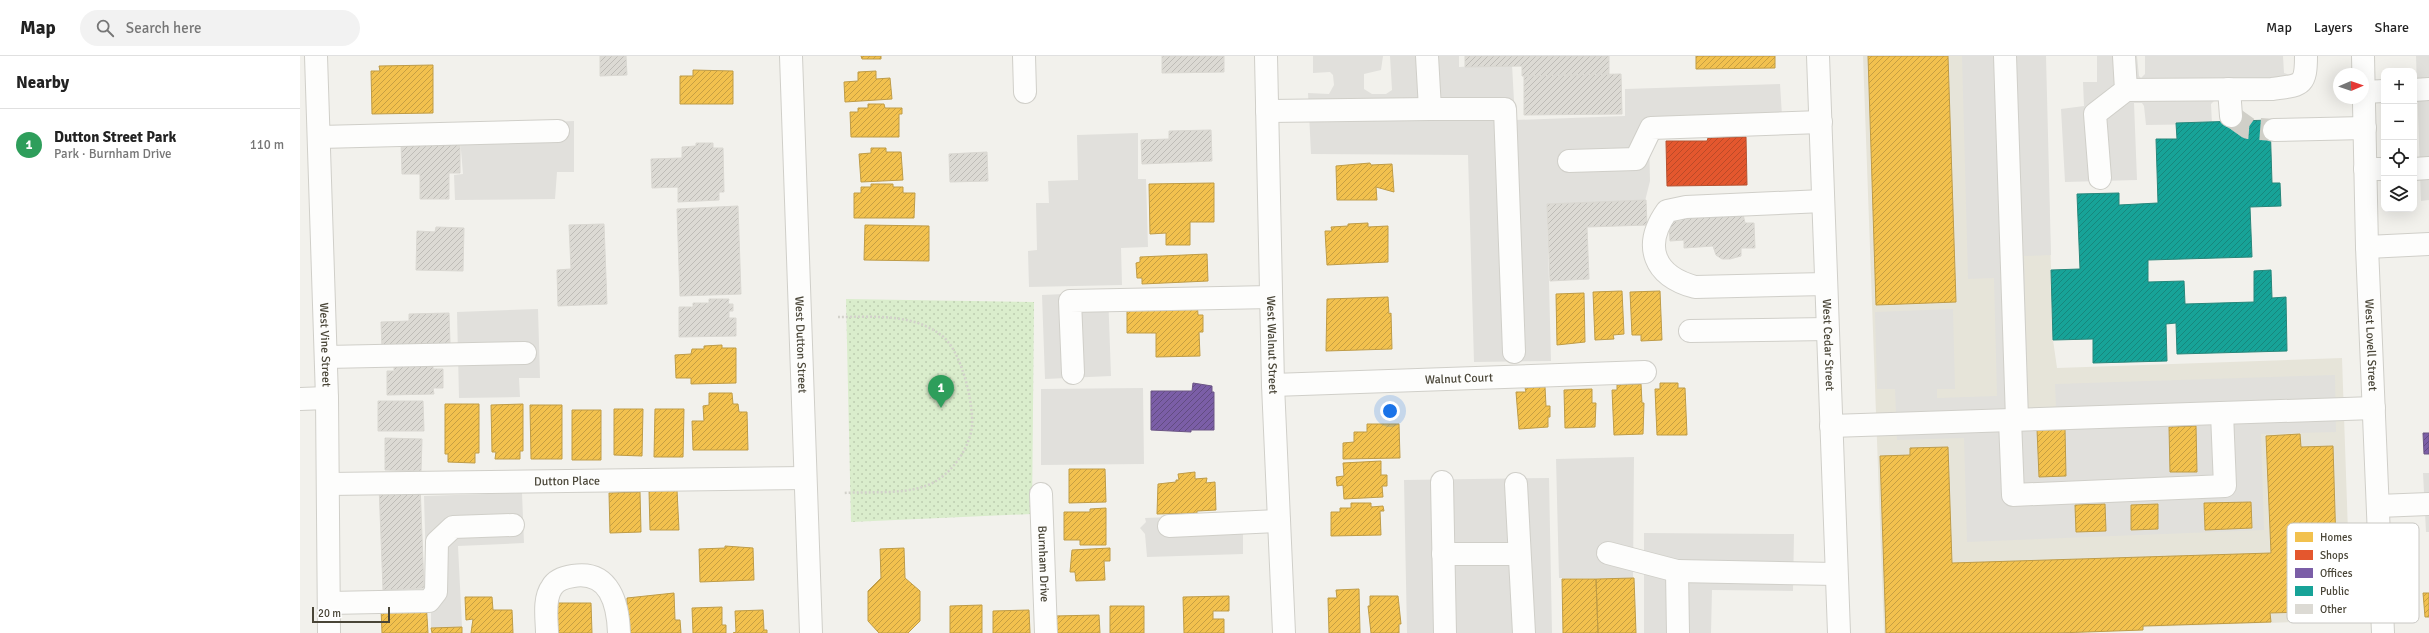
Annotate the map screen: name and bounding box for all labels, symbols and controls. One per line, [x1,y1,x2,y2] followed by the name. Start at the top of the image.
[80,10,360,46] search box
[20,16,56,40] text: Map
[94,17,116,39] icon: search
[126,19,201,37] text: Search here
[2266,19,2292,36] text: Map
[2314,19,2353,36] text: Layers
[2375,19,2409,36] text: Share
[2333,68,2369,104] north arrow
[2381,68,2417,212] map controls
[2381,68,2417,104] button: +
[16,72,69,93] text: Nearby
[2381,104,2417,140] button: −
[54,128,176,146] text: Dutton Street Park
[25,137,33,153] text: 1
[250,137,284,153] text: 110 m
[2381,140,2417,176] button: locate
[54,146,171,162] text: Park · Burnham Drive
[2381,176,2417,212] button: layers
[791,296,810,394] street label: West Dutton Street
[1263,296,1280,395] street label: West Walnut Street
[1819,299,1837,391] street label: West Cedar Street
[2361,299,2380,391] street label: West Lovell Street
[316,302,334,387] street label: West Vine Street
[1425,370,1493,388] street label: Walnut Court
[928,375,954,408] pin: 1
[1380,401,1400,421] your location
[534,474,600,489] street label: Dutton Place
[2287,523,2419,623] legend
[1034,525,1052,602] street label: Burnham Drive
[2320,531,2352,544] text: Homes
[2320,549,2349,562] text: Shops
[2320,567,2353,580] text: Offices
[2320,585,2349,598] text: Public
[2320,603,2347,616] text: Other
[312,605,390,624] scale bar
[318,607,341,620] text: 20 m

